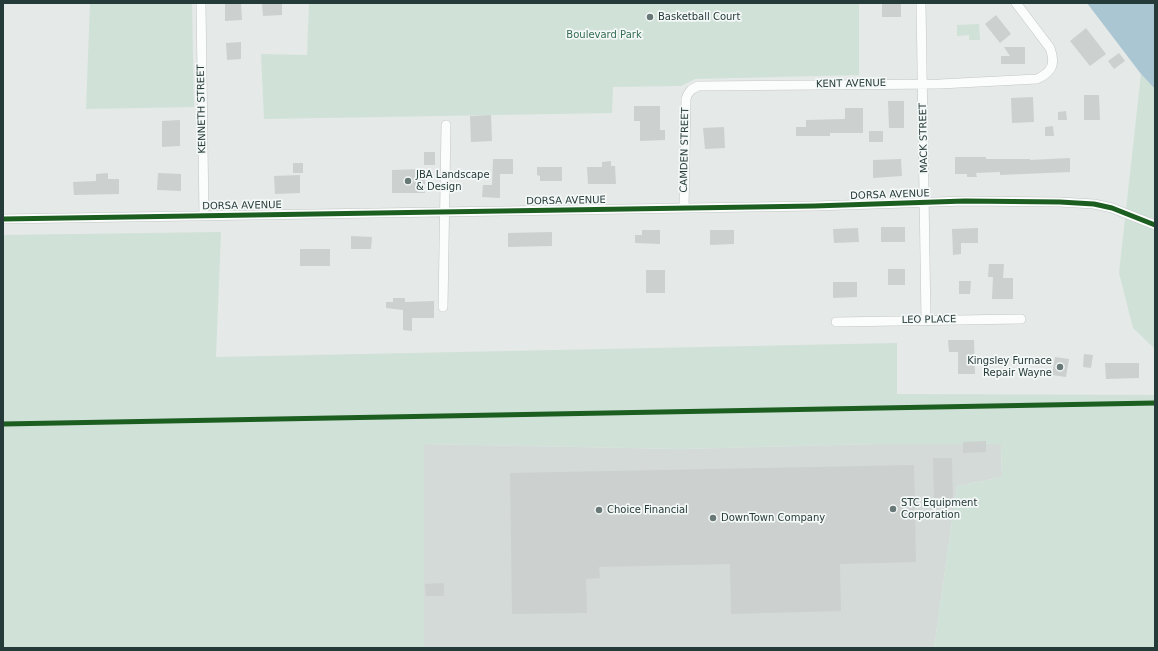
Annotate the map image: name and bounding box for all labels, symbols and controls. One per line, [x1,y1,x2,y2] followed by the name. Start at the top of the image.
[658,11,740,23] place label: Basketball Court
[645,12,655,22] marker: Basketball Court
[566,29,642,41] park label: Boulevard Park
[195,64,209,154] street label: KENNETH STREET
[816,77,886,91] street label: KENT AVENUE
[917,103,931,173] street label: MACK STREET
[678,107,692,193] street label: CAMDEN STREET
[416,169,490,192] place label: JBA Landscape & Design
[403,176,413,186] marker: JBA Landscape & Design
[850,188,930,202] street label: DORSA AVENUE
[526,194,606,208] street label: DORSA AVENUE
[202,199,282,213] street label: DORSA AVENUE
[902,314,956,326] street label: LEO PLACE
[967,355,1052,378] place label: Kingsley Furnace Repair Wayne
[1055,362,1065,372] marker: Kingsley Furnace Repair Wayne
[901,497,977,520] place label: STC Equipment Corporation
[607,504,688,516] place label: Choice Financial
[888,504,898,514] marker: STC Equipment Corporation
[594,505,604,515] marker: Choice Financial
[721,512,825,524] place label: DownTown Company
[708,513,718,523] marker: DownTown Company

